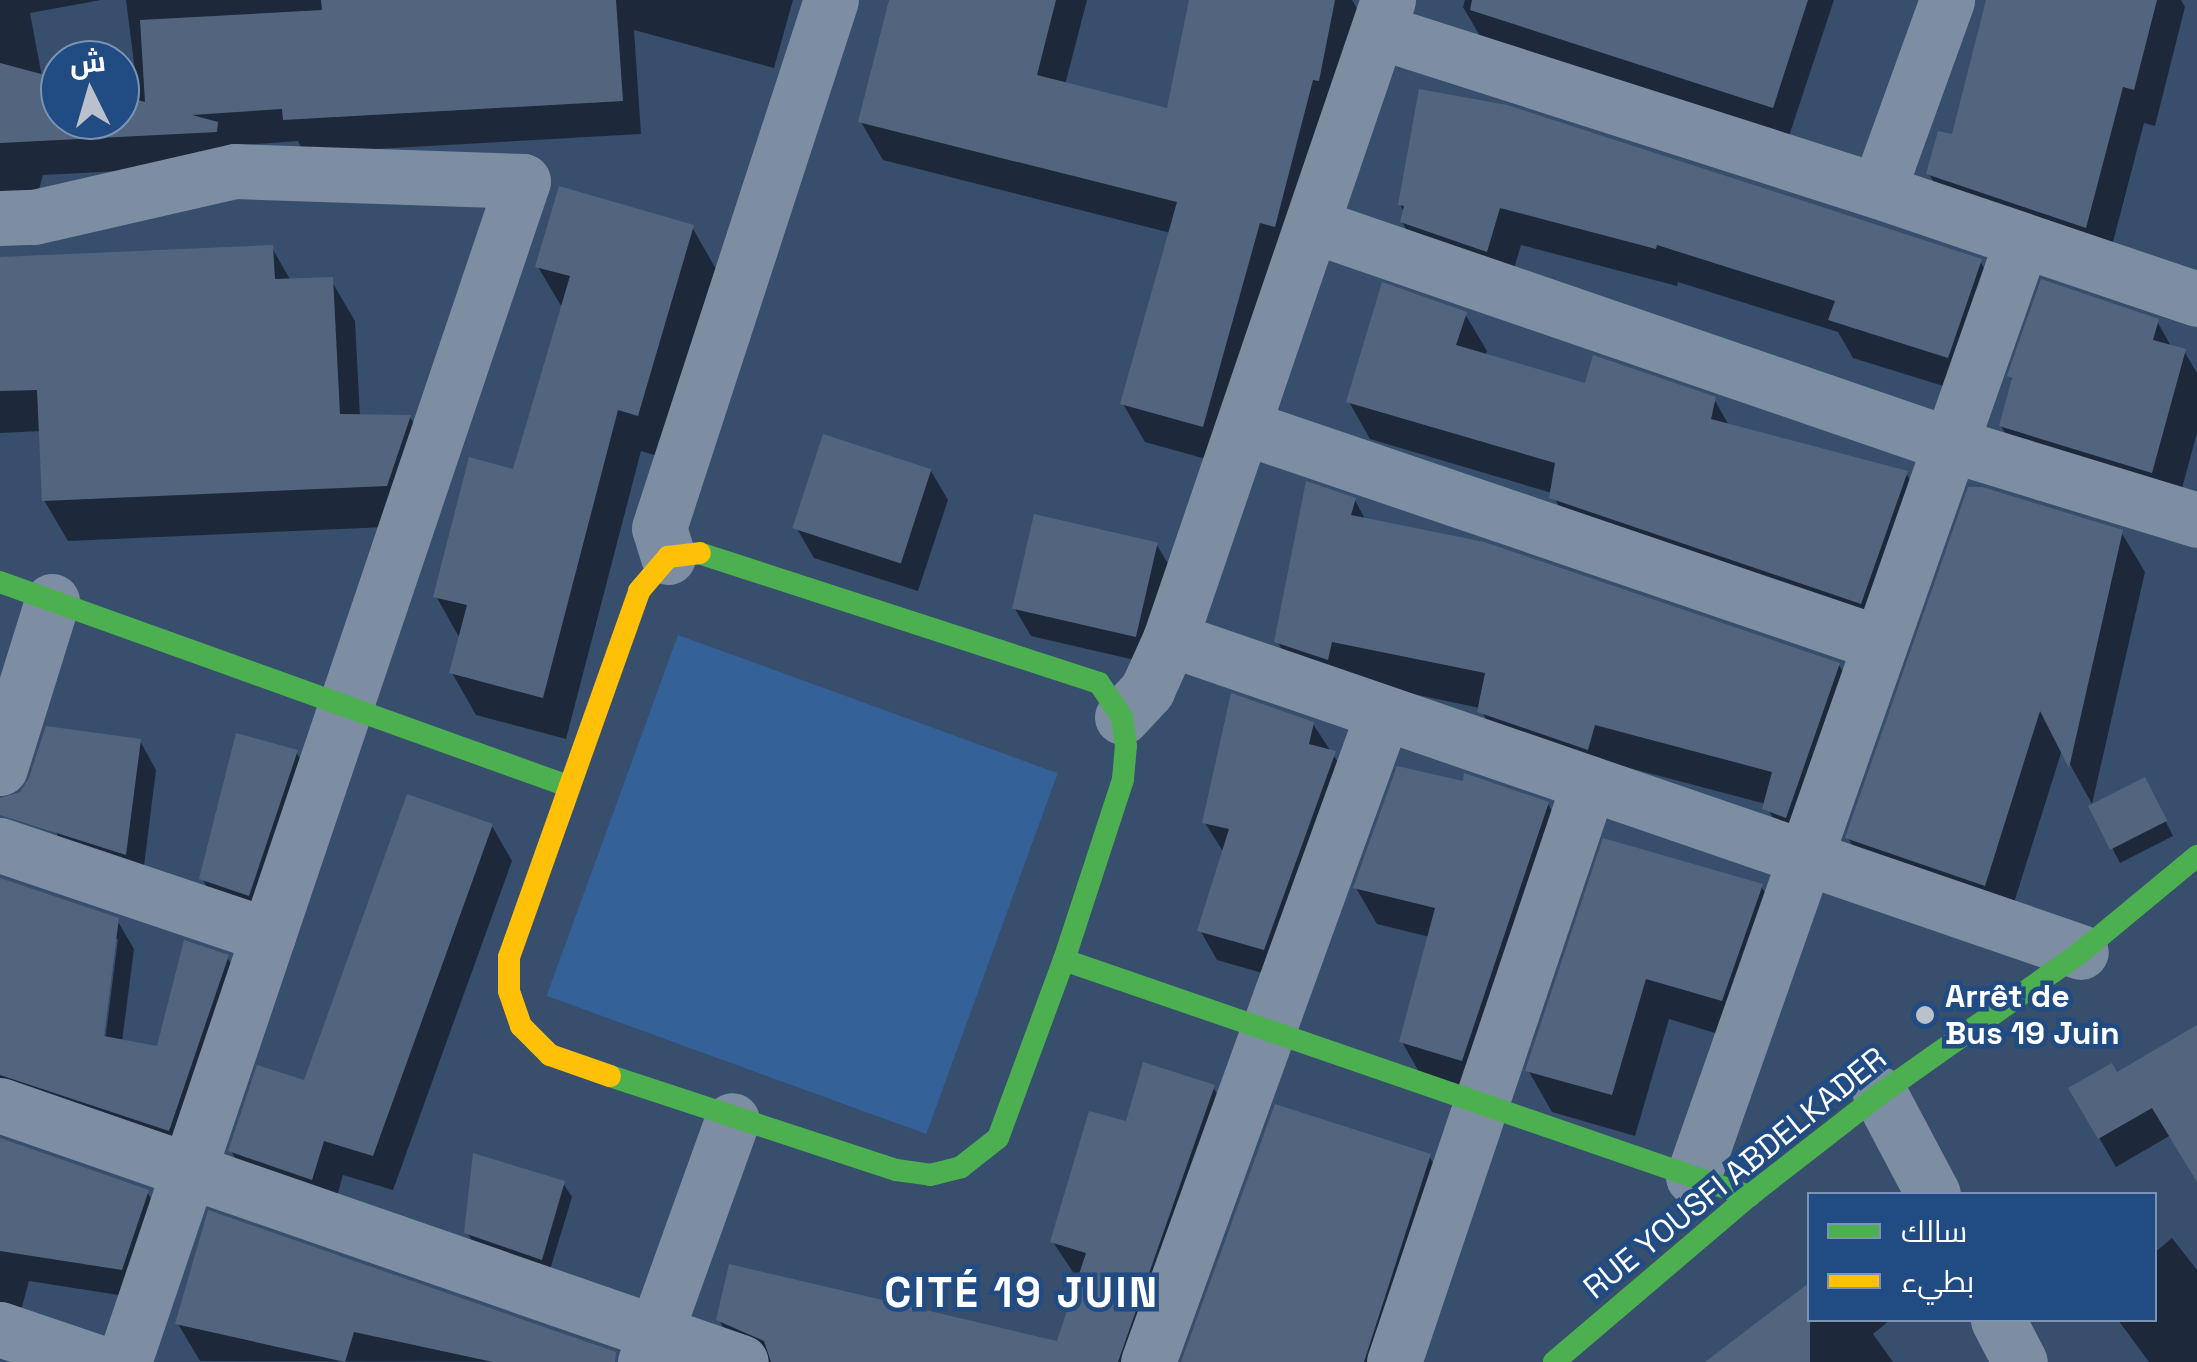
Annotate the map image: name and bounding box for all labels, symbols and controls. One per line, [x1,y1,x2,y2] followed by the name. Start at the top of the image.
[40,40,140,140] north arrow
[68,43,107,82] text: ش
[1945,978,2120,1053] place label: Arrêt de Bus 19 Juin
[1914,1004,1936,1026] marker: Arrêt de Bus 19 Juin
[1576,1039,1894,1307] street label: RUE YOUSFI ABDELKADER
[1807,1192,2157,1322] legend
[1901,1212,1967,1251] text: سالك
[1901,1262,1974,1301] text: بطيء
[884,1268,1160,1318] district label: CITÉ 19 JUIN

